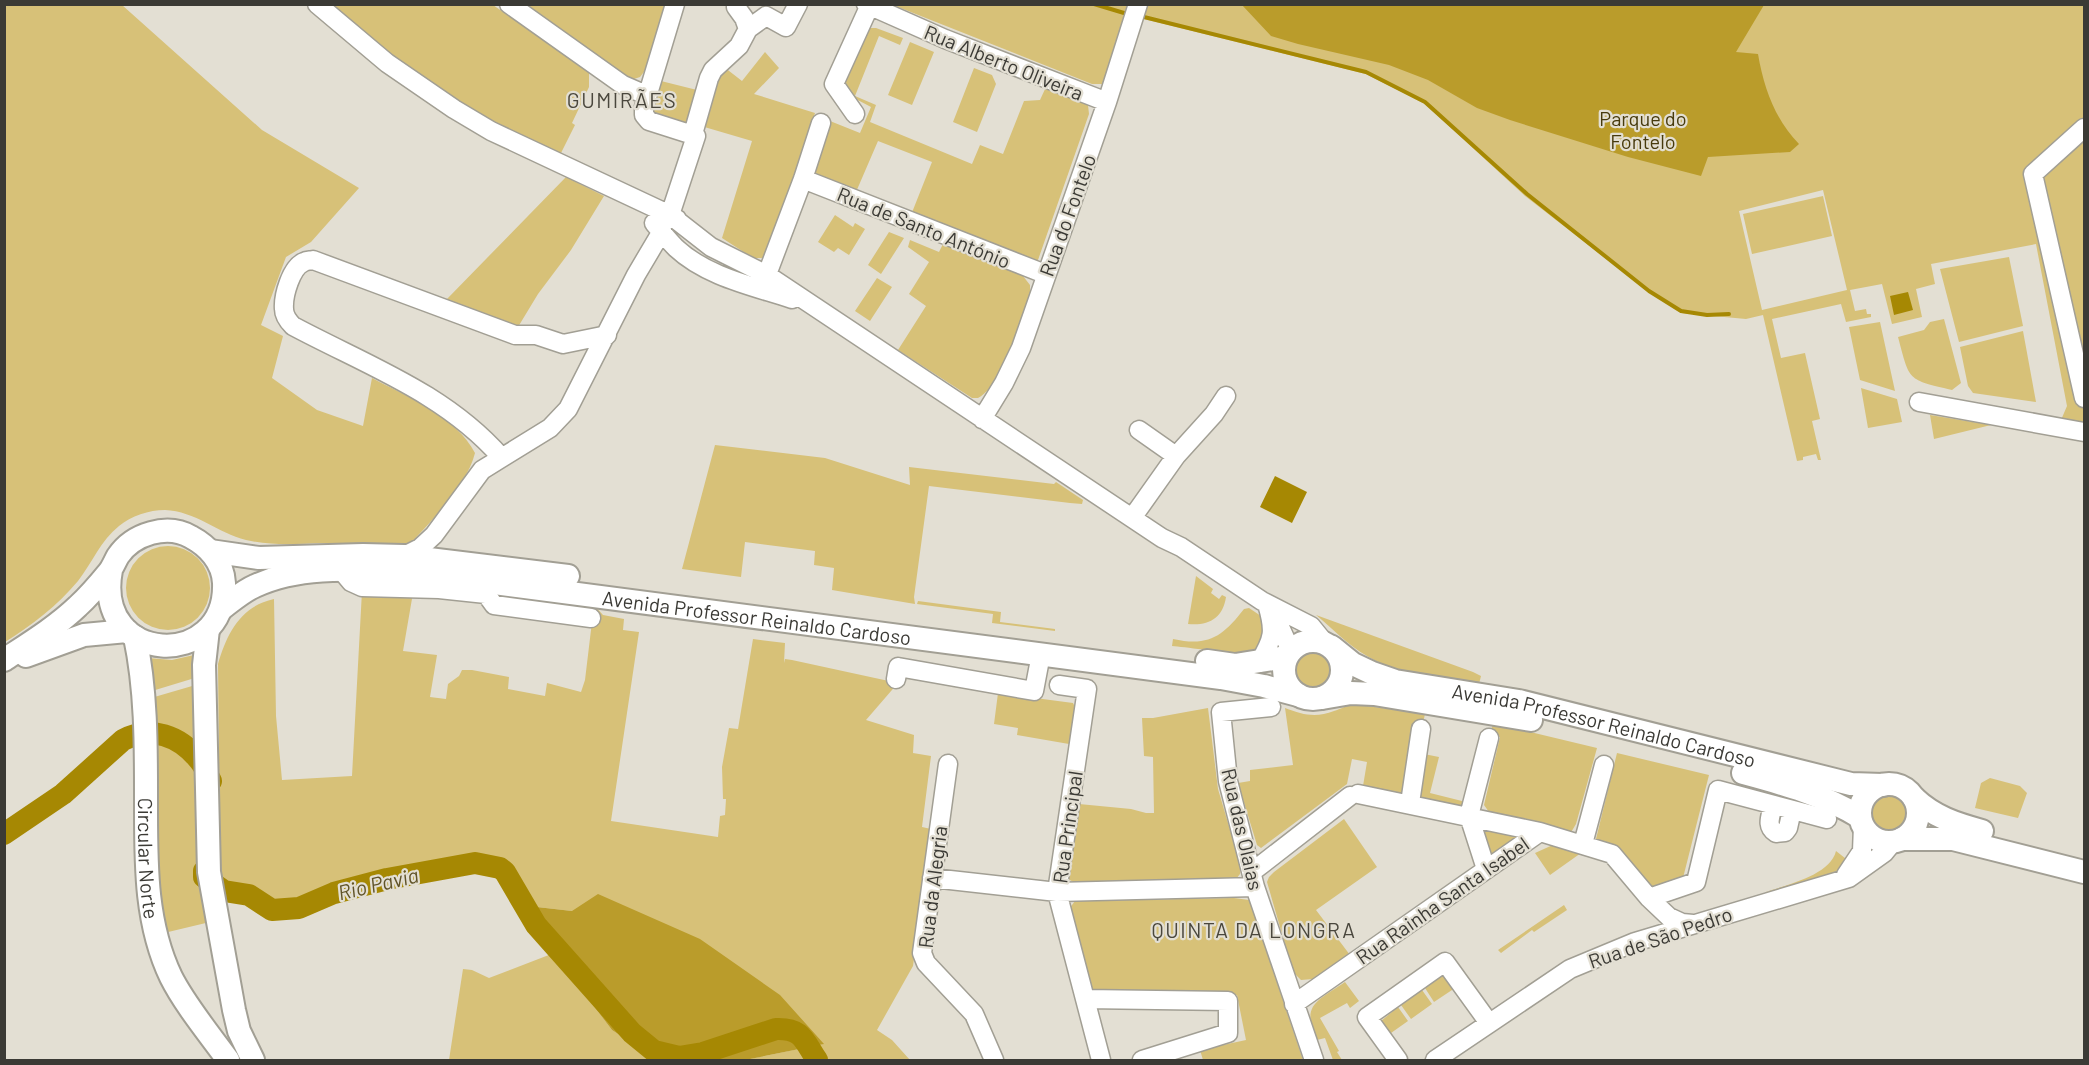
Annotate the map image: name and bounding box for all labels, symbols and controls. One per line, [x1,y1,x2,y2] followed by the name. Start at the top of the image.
[921,19,1087,105] street label: Rua Alberto Oliveira
[567,87,677,112] district label: GUMIRÃES
[1599,106,1687,153] park label: Parque do Fontelo
[1034,151,1100,279] street label: Rua do Fontelo
[834,181,1014,273] street label: Rua de Santo António
[601,585,913,649] street label: Avenida Professor Reinaldo Cardoso
[1450,678,1758,772] street label: Avenida Professor Reinaldo Cardoso
[1217,766,1269,892] street label: Rua das Olaias
[1047,769,1087,885] street label: Rua Principal
[134,798,164,921] street label: Circular Norte
[913,824,951,950] street label: Rua da Alegria
[1351,831,1533,969] street label: Rua Rainha Santa Isabel
[335,862,421,904] water label: Rio Pavia
[1585,901,1735,973] street label: Rua de São Pedro
[1152,917,1356,942] district label: QUINTA DA LONGRA

